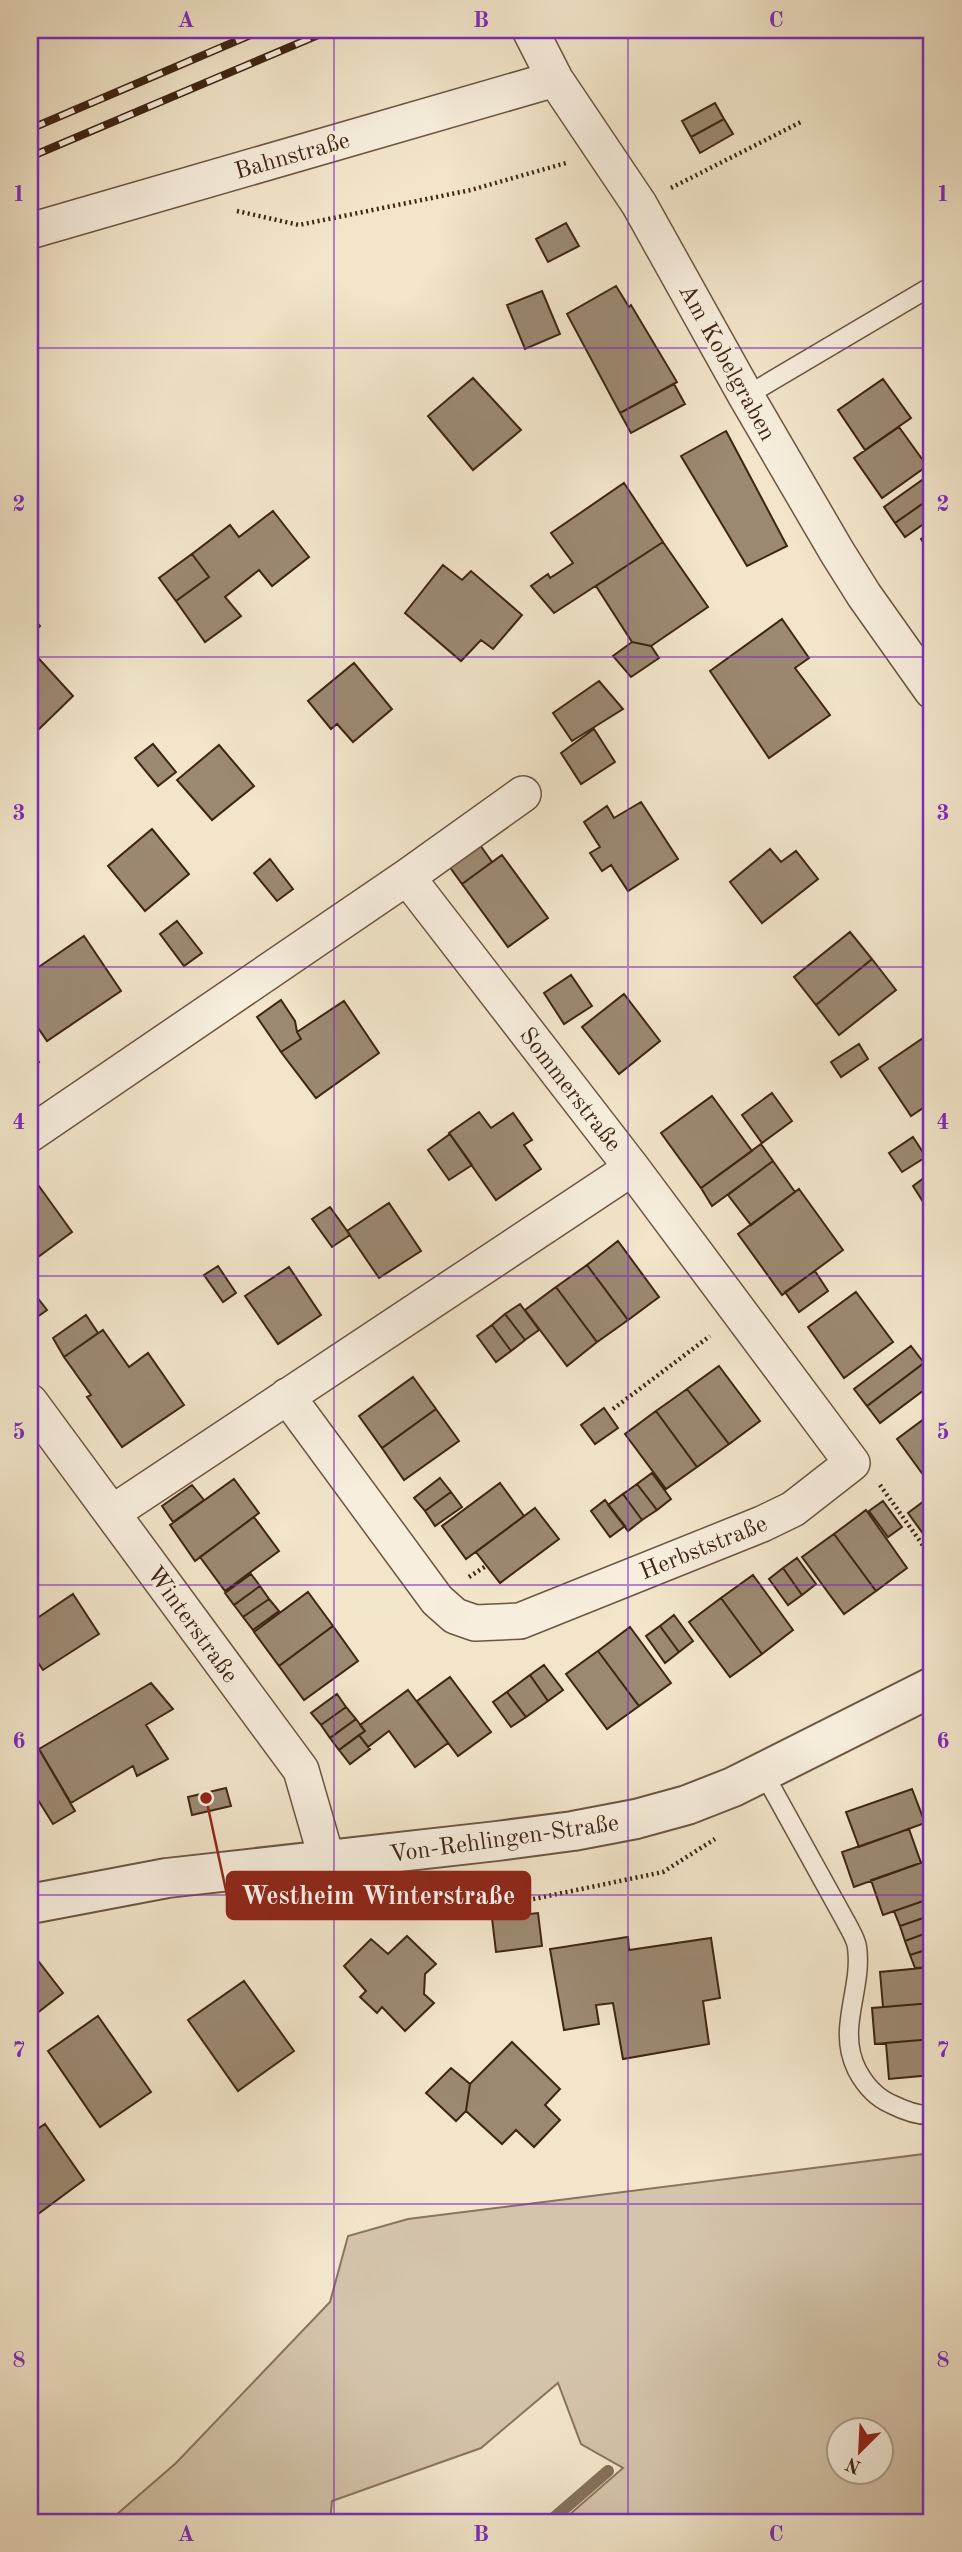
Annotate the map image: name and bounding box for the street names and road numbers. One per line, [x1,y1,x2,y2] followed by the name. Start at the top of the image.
[232,129,353,185] street label: Bahnstraße
[673,281,779,445] street label: Am Kobelgraben
[514,1024,625,1157] street label: Sommerstraße
[637,1512,771,1585] street label: Herbststraße
[141,1563,241,1688] street label: Winterstraße
[388,1812,621,1868] street label: Von-Rehlingen-Straße

